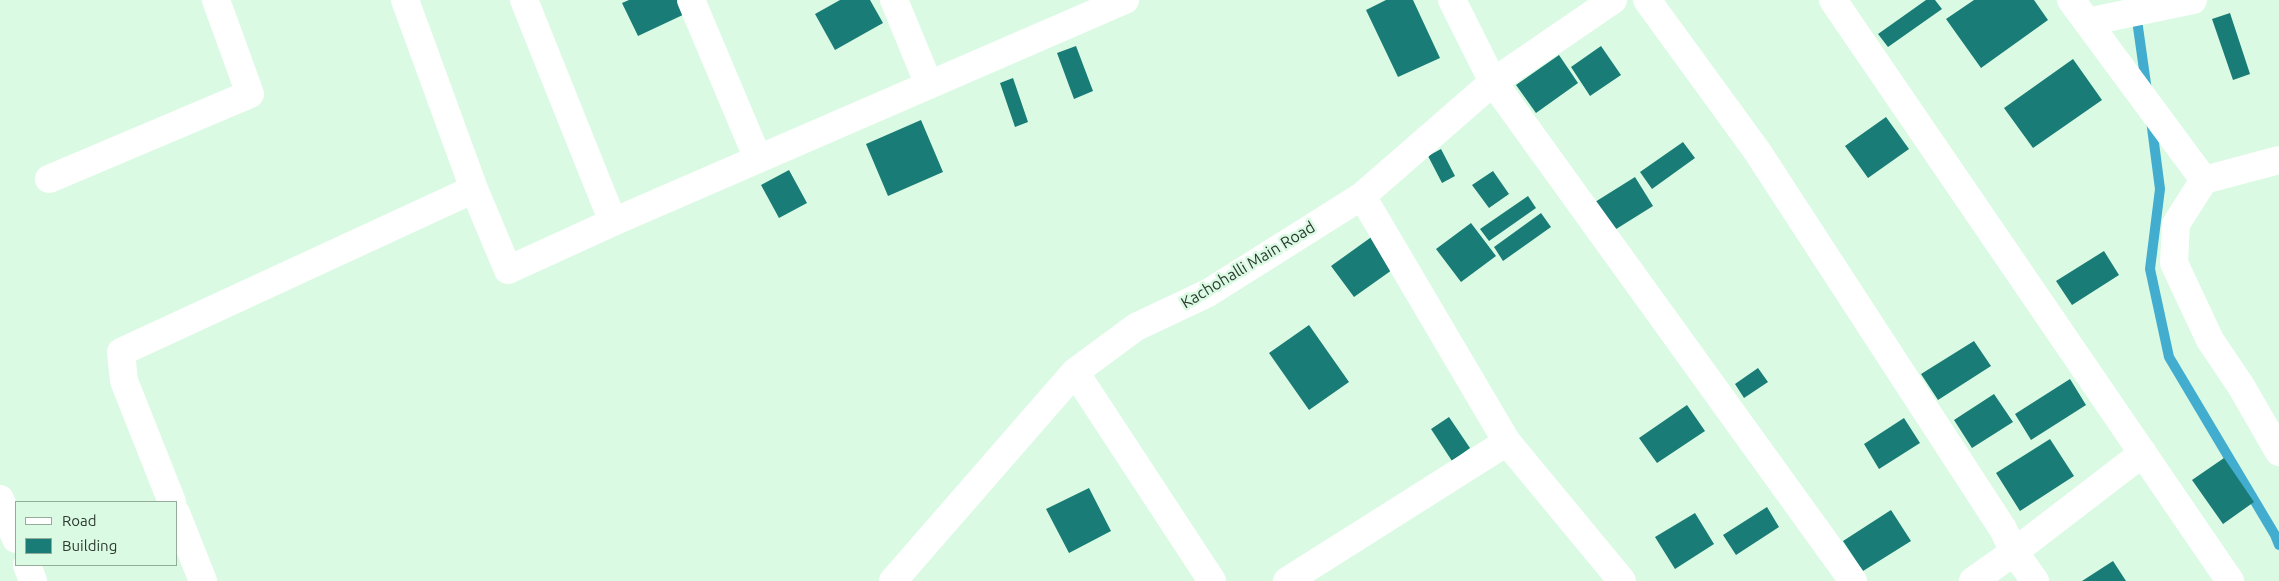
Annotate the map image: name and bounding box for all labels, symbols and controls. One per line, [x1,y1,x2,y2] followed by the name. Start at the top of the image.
[1178,217,1318,313] street label: Kachohalli Main Road
[15,501,178,566] legend
[62,512,97,529] text: Road
[62,537,117,554] text: Building

